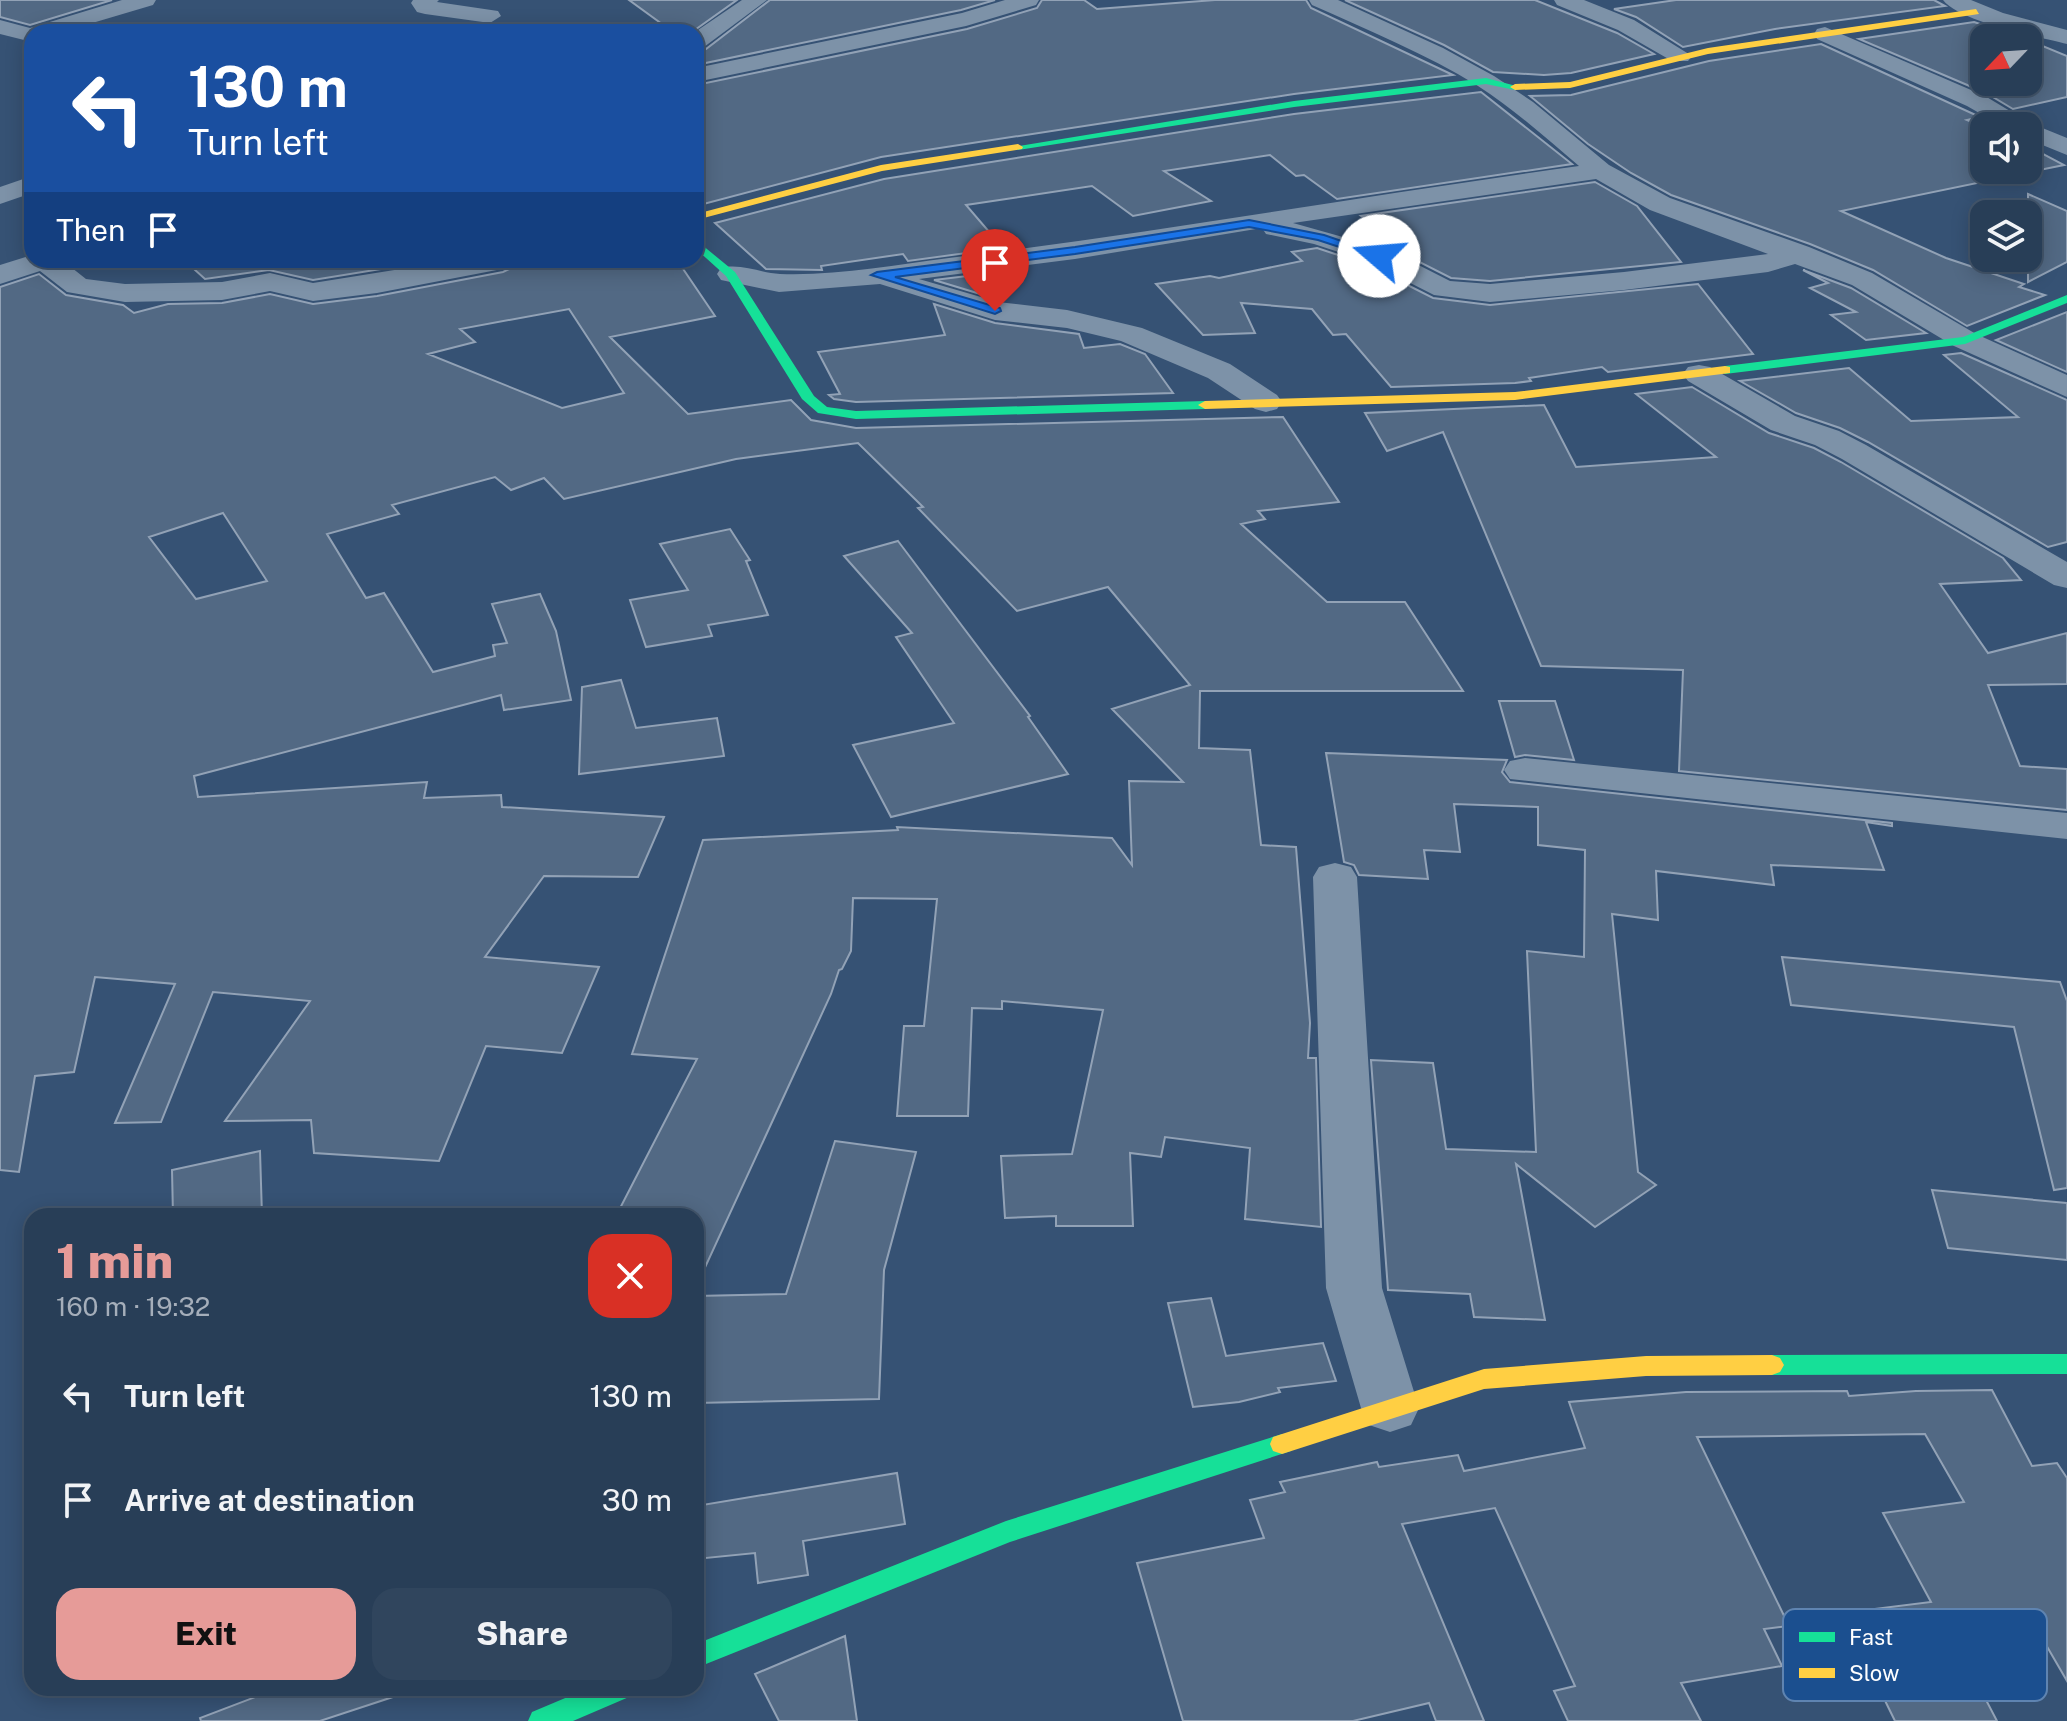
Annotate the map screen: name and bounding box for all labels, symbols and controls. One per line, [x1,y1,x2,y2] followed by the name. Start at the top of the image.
[1970,24,2042,96] north arrow
[1970,24,2042,272] map controls
[188,54,348,120] text: 130 m
[56,56,160,160] icon: left
[1970,112,2042,184] button: sound
[188,121,329,163] text: Turn left
[1970,200,2042,272] button: layers
[141,208,185,252] icon: arrive
[56,212,125,248] text: Then
[1337,214,1421,298] position arrow
[961,229,1029,311] pin
[973,241,1017,285] icon: arrive
[56,1232,173,1289] text: 1 min
[588,1234,672,1318] button: close
[56,1291,210,1322] text: 160 m · 19:32
[56,1374,100,1418] icon: left
[124,1378,245,1414] text: Turn left
[589,1378,672,1414] text: 130 m
[56,1478,100,1522] icon: arrive
[124,1482,415,1518] text: Arrive at destination
[602,1482,672,1518] text: 30 m
[56,1588,356,1680] button: Exit
[372,1588,672,1680] button: Share
[1783,1609,2047,1701] legend
[1849,1624,1893,1650] text: Fast
[1849,1660,1899,1686] text: Slow

